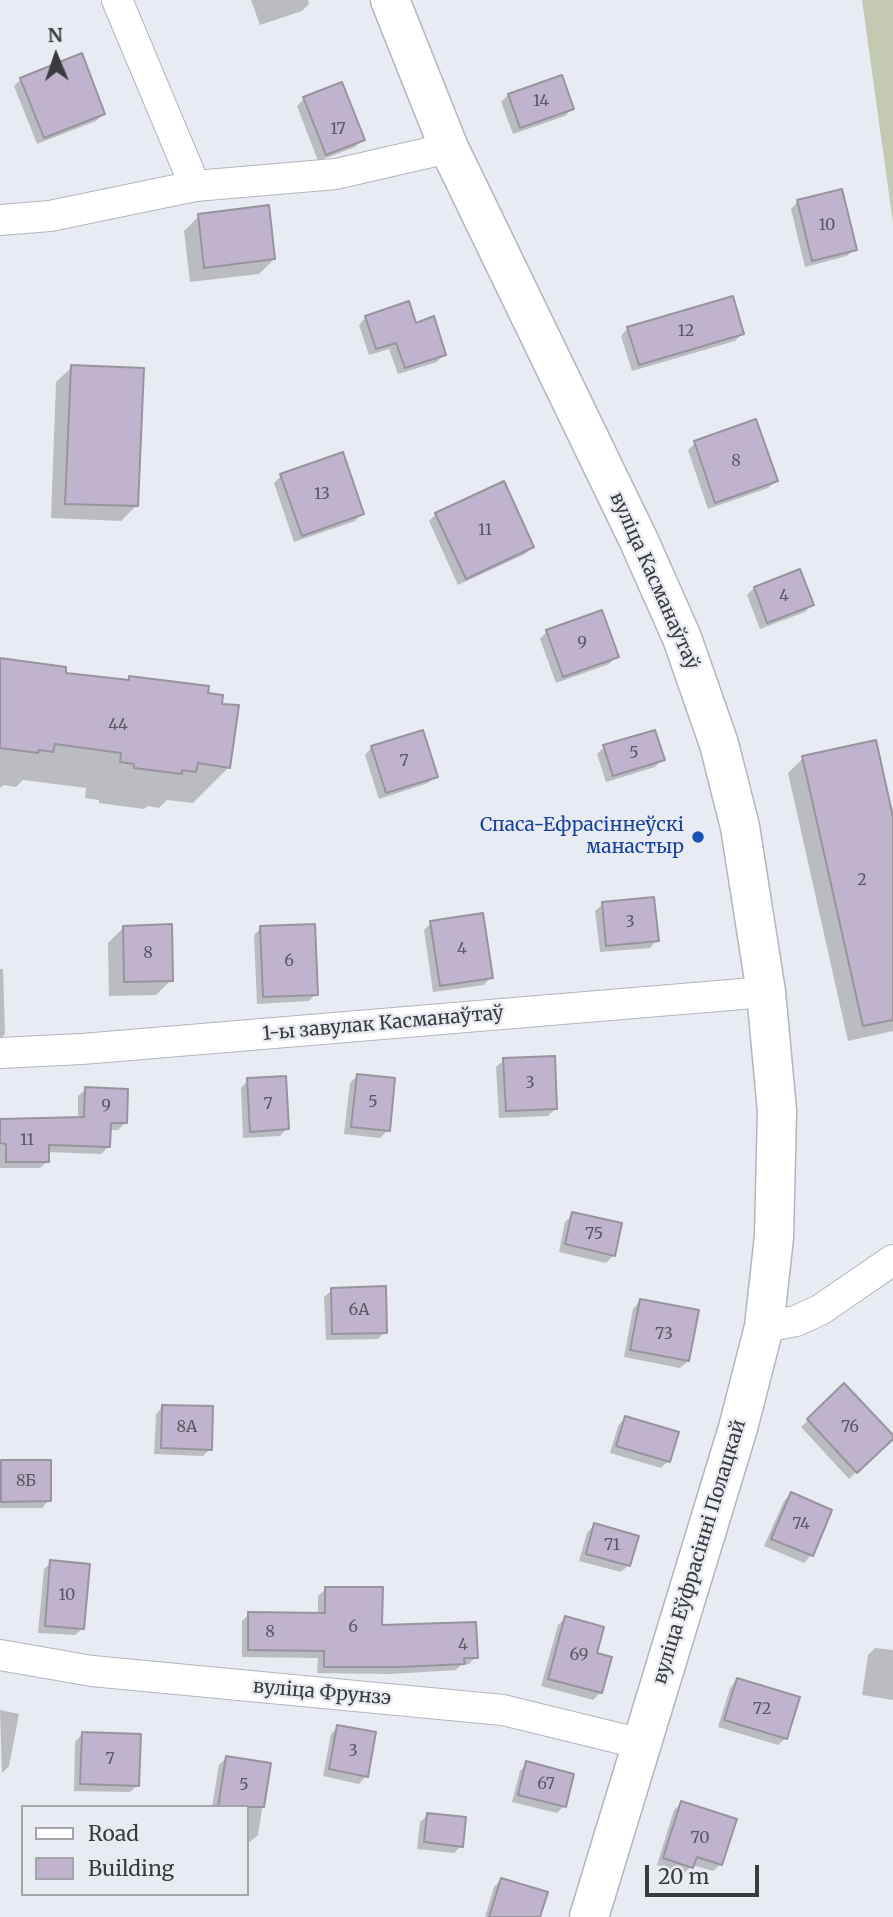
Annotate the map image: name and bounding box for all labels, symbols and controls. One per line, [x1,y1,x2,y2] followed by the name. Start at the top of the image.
[21,21,91,91] north arrow
[47,23,63,47] text: N
[533,91,549,111] house number: 14
[330,119,346,139] house number: 17
[819,215,835,235] house number: 10
[678,321,694,341] house number: 12
[731,451,741,471] house number: 8
[314,484,330,504] house number: 13
[605,489,703,673] street label: вуліца Касманаўтаў
[478,520,492,540] house number: 11
[779,586,789,606] house number: 4
[577,633,587,653] house number: 9
[108,715,128,735] house number: 44
[629,743,639,763] house number: 5
[399,751,409,771] house number: 7
[480,815,684,859] place label: Спаса-Ефрасіннеўскі манастыр
[690,829,706,845] marker: Спаса-Ефрасіннеўскі манастыр
[857,870,867,890] house number: 2
[625,912,635,932] house number: 3
[457,939,467,959] house number: 4
[143,943,153,963] house number: 8
[284,951,294,971] house number: 6
[261,1002,505,1046] street label: 1-ы завулак Касманаўтаў
[525,1073,535,1093] house number: 3
[368,1092,378,1112] house number: 5
[263,1094,273,1114] house number: 7
[101,1096,111,1116] house number: 9
[20,1130,34,1150] house number: 11
[585,1224,603,1244] house number: 75
[349,1300,369,1320] house number: 6А
[655,1324,673,1344] house number: 73
[177,1417,197,1437] house number: 8А
[649,1417,751,1687] street label: вуліца Еўфрасінні Полацкай
[841,1417,859,1437] house number: 76
[16,1471,36,1491] house number: 8Б
[792,1514,810,1534] house number: 74
[604,1535,620,1555] house number: 71
[59,1585,75,1605] house number: 10
[348,1617,358,1637] house number: 6
[265,1622,275,1642] house number: 8
[458,1635,468,1655] house number: 4
[570,1645,588,1665] house number: 69
[252,1676,392,1710] street label: вуліца Фрунзэ
[753,1699,771,1719] house number: 72
[348,1741,358,1761] house number: 3
[105,1749,115,1769] house number: 7
[537,1774,555,1794] house number: 67
[239,1775,249,1795] house number: 5
[21,1805,248,1896] legend
[88,1820,139,1847] text: Road
[691,1828,709,1848] house number: 70
[648,1850,762,1894] scale bar
[88,1855,174,1882] text: Building
[658,1863,709,1890] text: 20 m

